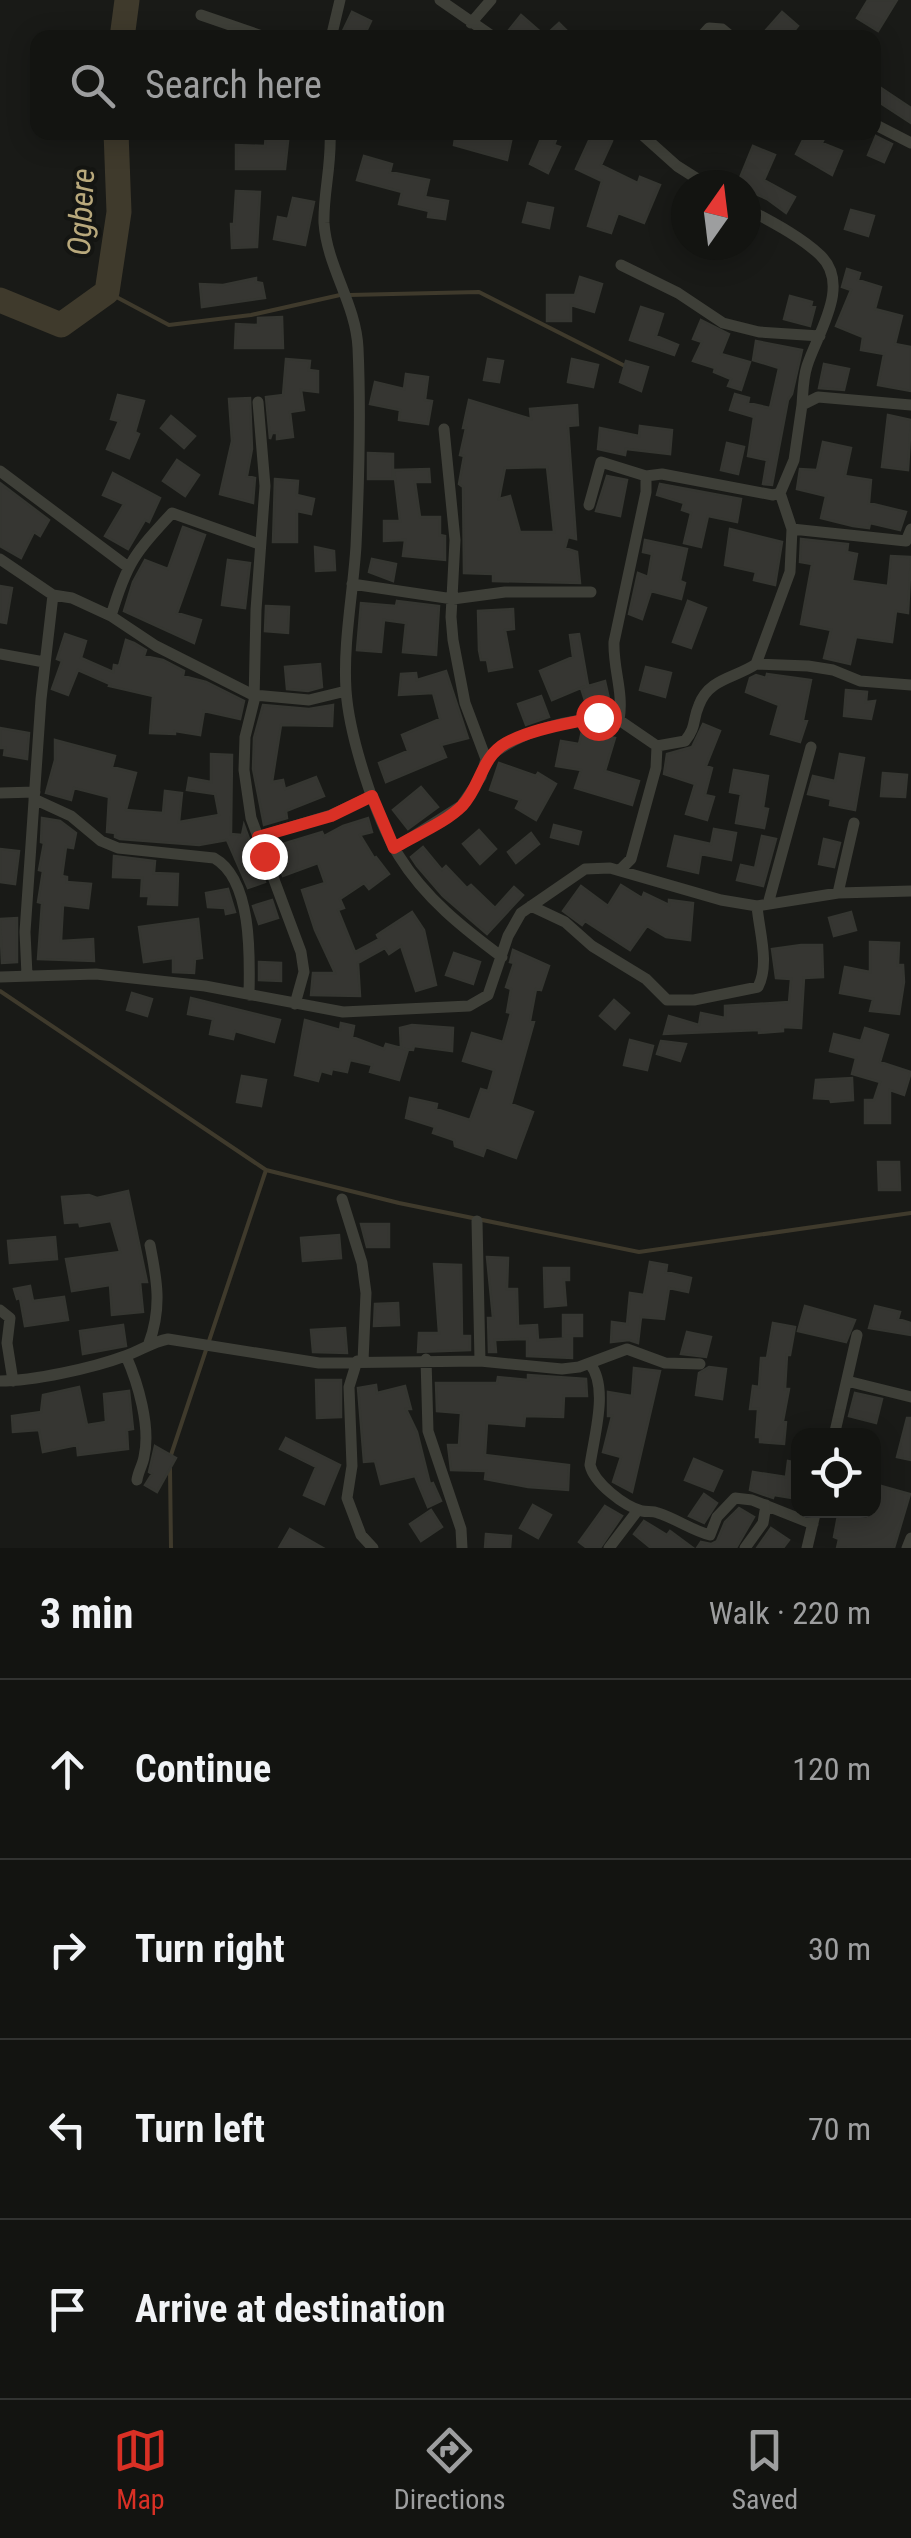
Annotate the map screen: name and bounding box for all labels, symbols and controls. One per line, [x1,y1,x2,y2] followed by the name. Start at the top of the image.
[30,30,881,140] search box
[65,58,120,113] icon: search
[145,63,322,107] text: Search here
[60,167,102,257] water label: Ogbere
[671,170,761,260] north arrow
[576,695,622,741] route start
[242,834,288,880] route end
[791,1428,881,1518] map controls
[791,1428,881,1518] button: locate
[40,1589,133,1638] text: 3 min
[709,1594,871,1632] text: Walk · 220 m
[40,1742,95,1797] icon: ahead
[135,1747,271,1791] text: Continue
[792,1750,871,1788] text: 120 m
[40,1922,95,1977] icon: right
[135,1927,285,1971] text: Turn right
[808,1930,871,1968] text: 30 m
[40,2102,95,2157] icon: left
[135,2107,265,2151] text: Turn left
[808,2110,871,2148] text: 70 m
[40,2282,95,2337] icon: arrive
[135,2287,445,2331] text: Arrive at destination
[113,2423,168,2516] tab: Map
[394,2423,506,2516] tab: Directions
[731,2423,798,2516] tab: Saved

